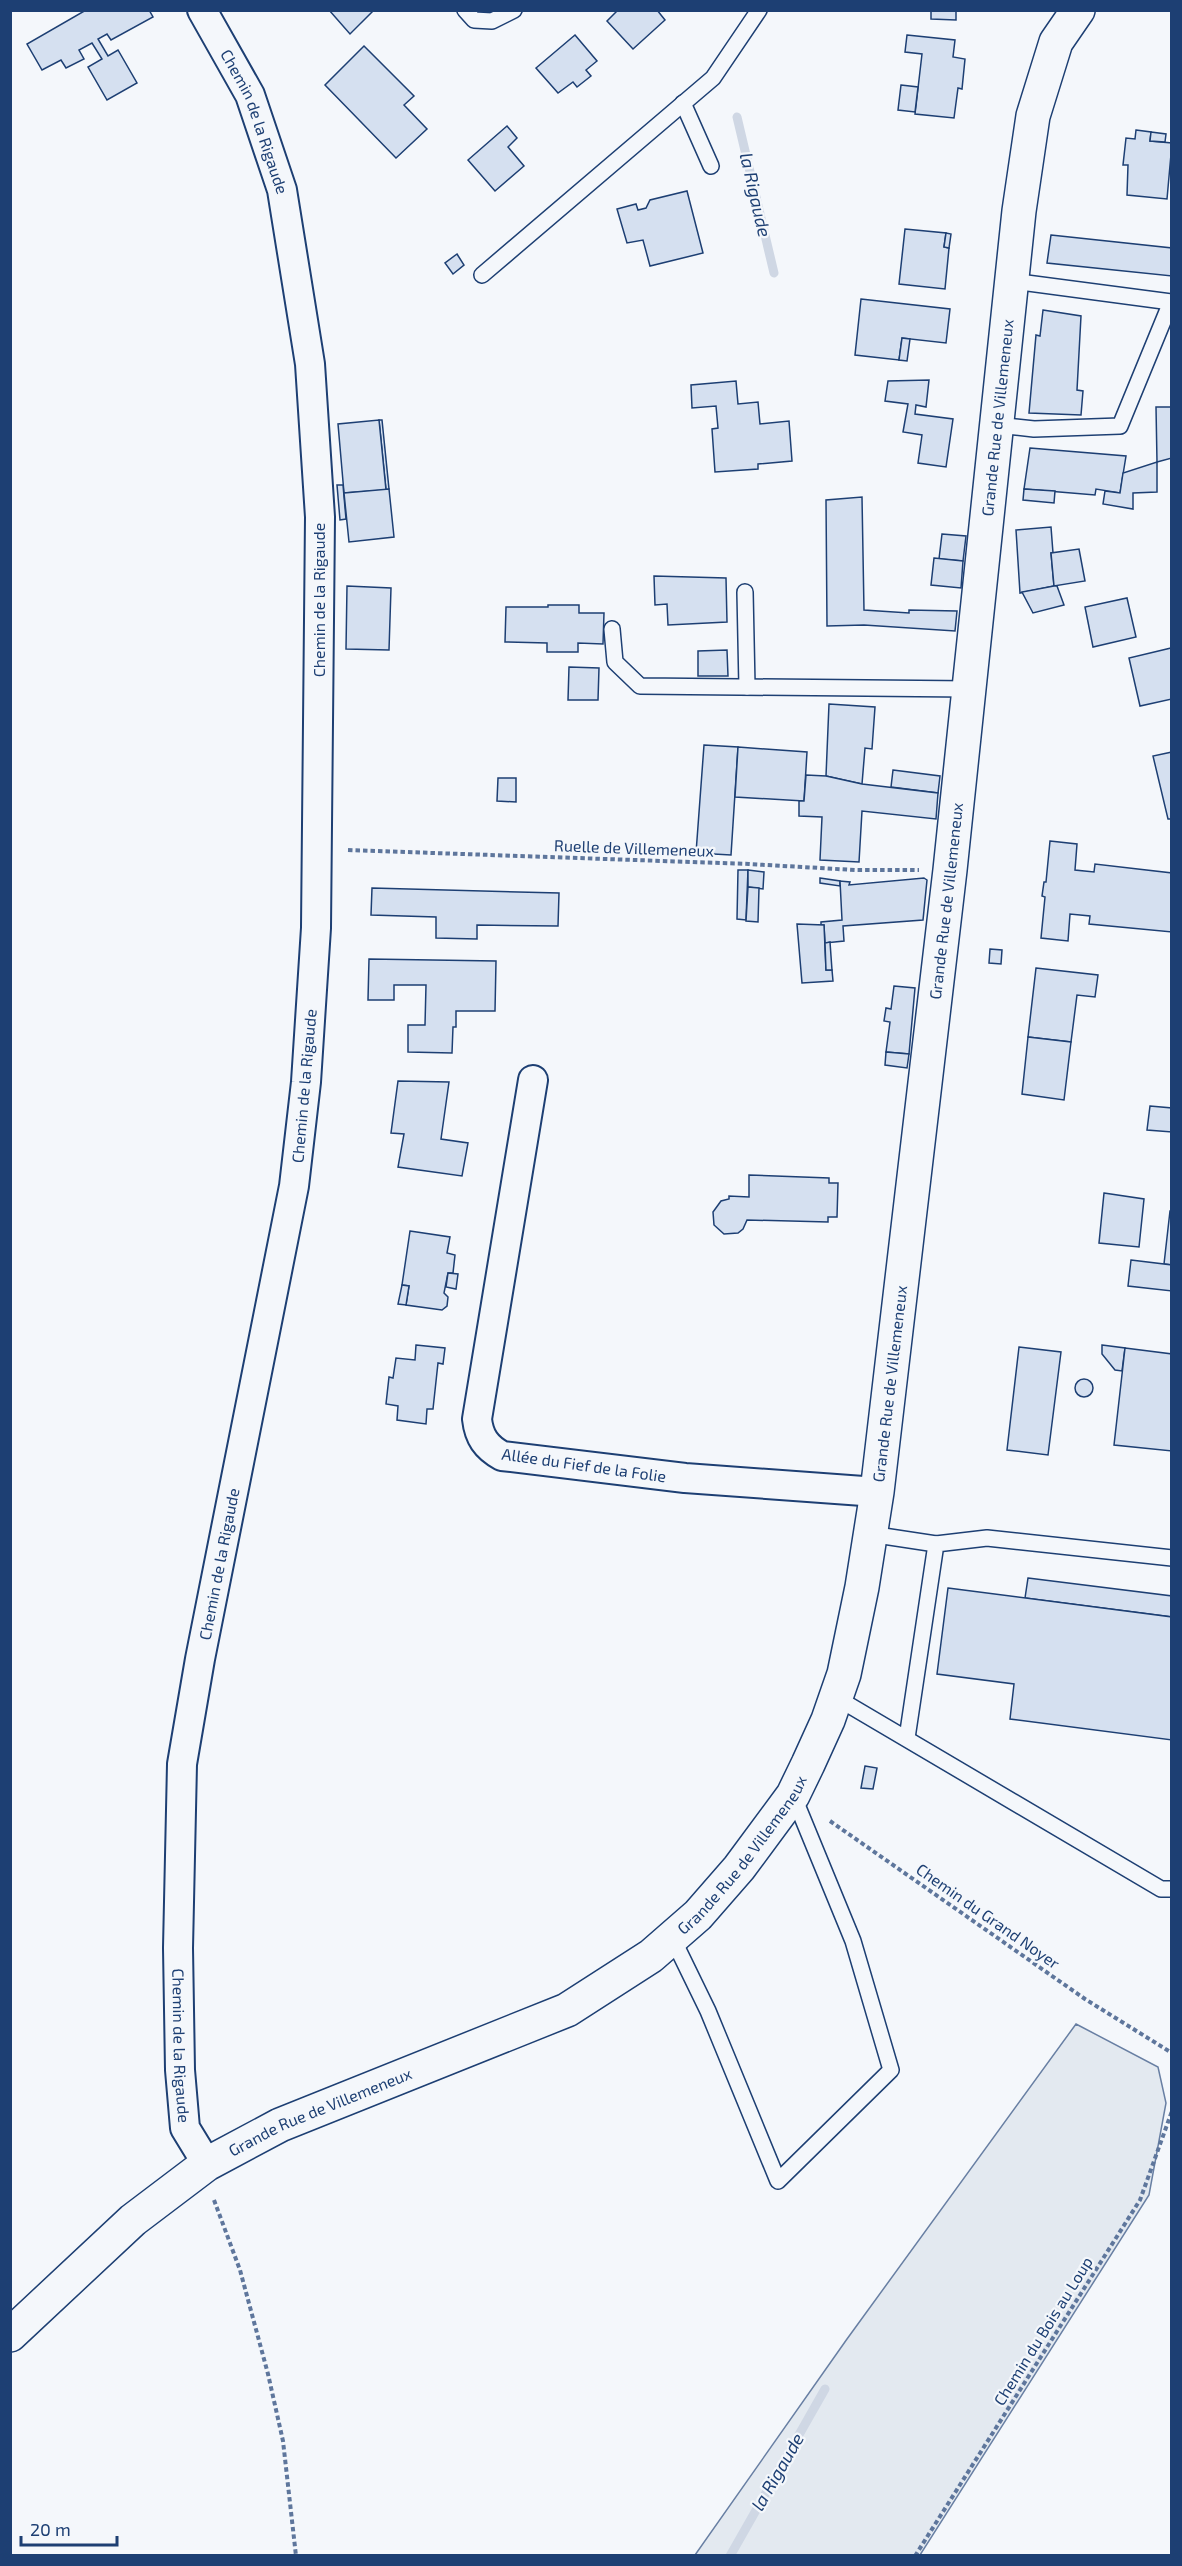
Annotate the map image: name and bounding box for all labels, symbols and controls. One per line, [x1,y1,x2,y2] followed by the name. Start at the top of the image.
[217,46,293,196] street label: Chemin de la Rigaude
[736,150,776,239] water label: la Rigaude
[977,318,1017,517] street label: Grande Rue de Villemeneux
[309,523,328,677] street label: Chemin de la Rigaude
[925,801,966,1000] street label: Grande Rue de Villemeneux
[554,835,715,860] street label: Ruelle de Villemeneux
[287,1008,320,1164] street label: Chemin de la Rigaude
[868,1284,910,1483] street label: Grande Rue de Villemeneux
[501,1444,667,1485] street label: Allée du Fief de la Folie
[194,1486,243,1642] street label: Chemin de la Rigaude
[673,1772,810,1938] street label: Grande Rue de Villemeneux
[913,1859,1064,1973] street label: Chemin du Grand Noyer
[169,1968,195,2124] street label: Chemin de la Rigaude
[225,2063,415,2160] street label: Grande Rue de Villemeneux
[989,2253,1096,2409] street label: Chemin du Bois au Loup
[746,2428,808,2514] water label: la Rigaude
[21,2509,117,2547] scale bar
[30,2518,71,2540] text: 20 m

